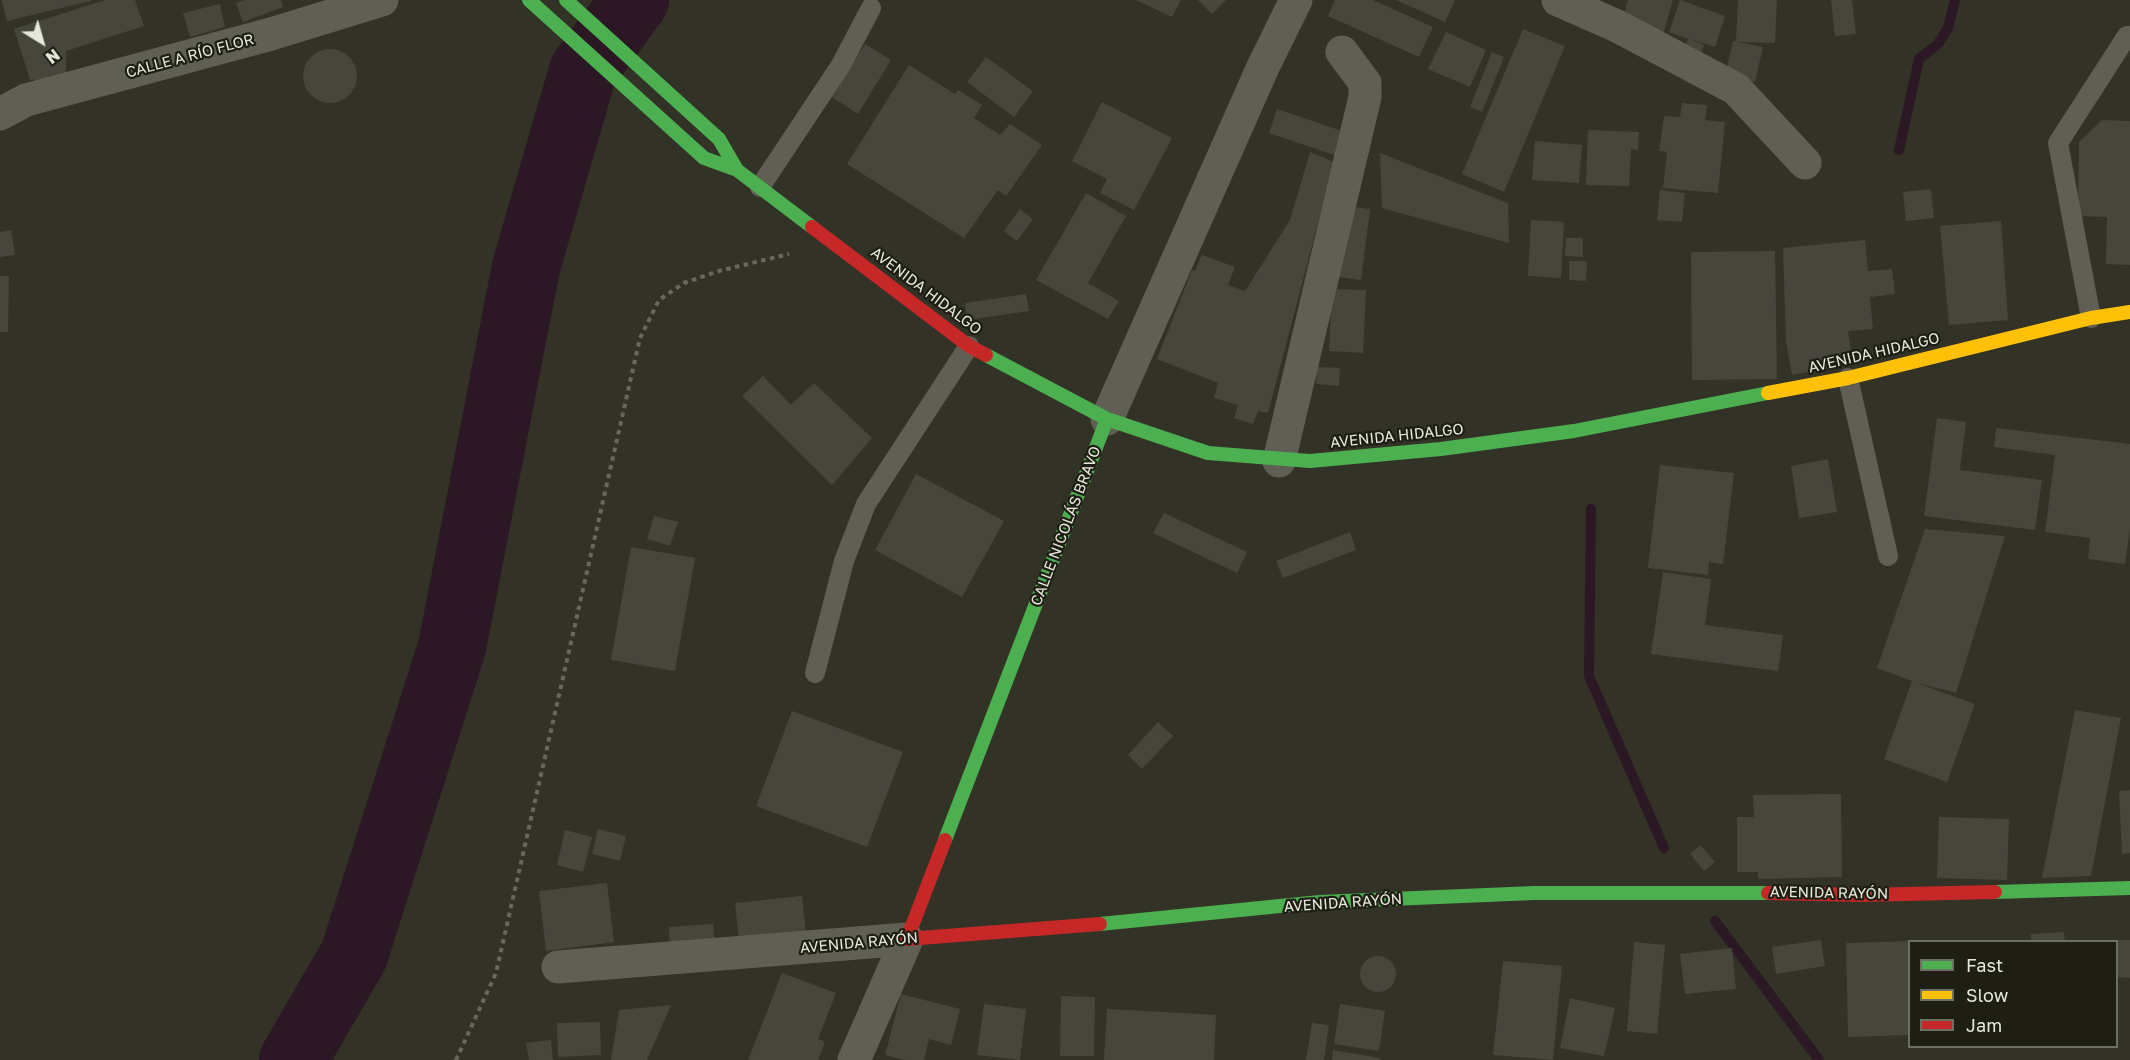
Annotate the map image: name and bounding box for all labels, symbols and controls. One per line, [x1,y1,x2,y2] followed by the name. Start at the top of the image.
[12,12,72,72] north arrow
[124,30,256,82] street label: CALLE A RÍO FLOR
[42,45,64,68] text: N
[867,243,985,339] street label: AVENIDA HIDALGO
[1807,329,1941,377] street label: AVENIDA HIDALGO
[1329,420,1465,452] street label: AVENIDA HIDALGO
[1027,444,1105,608] street label: CALLE NICOLÁS BRAVO
[1770,883,1888,903] street label: AVENIDA RAYÓN
[1283,890,1403,916] street label: AVENIDA RAYÓN
[799,929,919,957] street label: AVENIDA RAYÓN
[1908,940,2118,1048] legend
[1966,954,2003,976] text: Fast
[1966,984,2008,1006] text: Slow
[1966,1014,2002,1036] text: Jam

